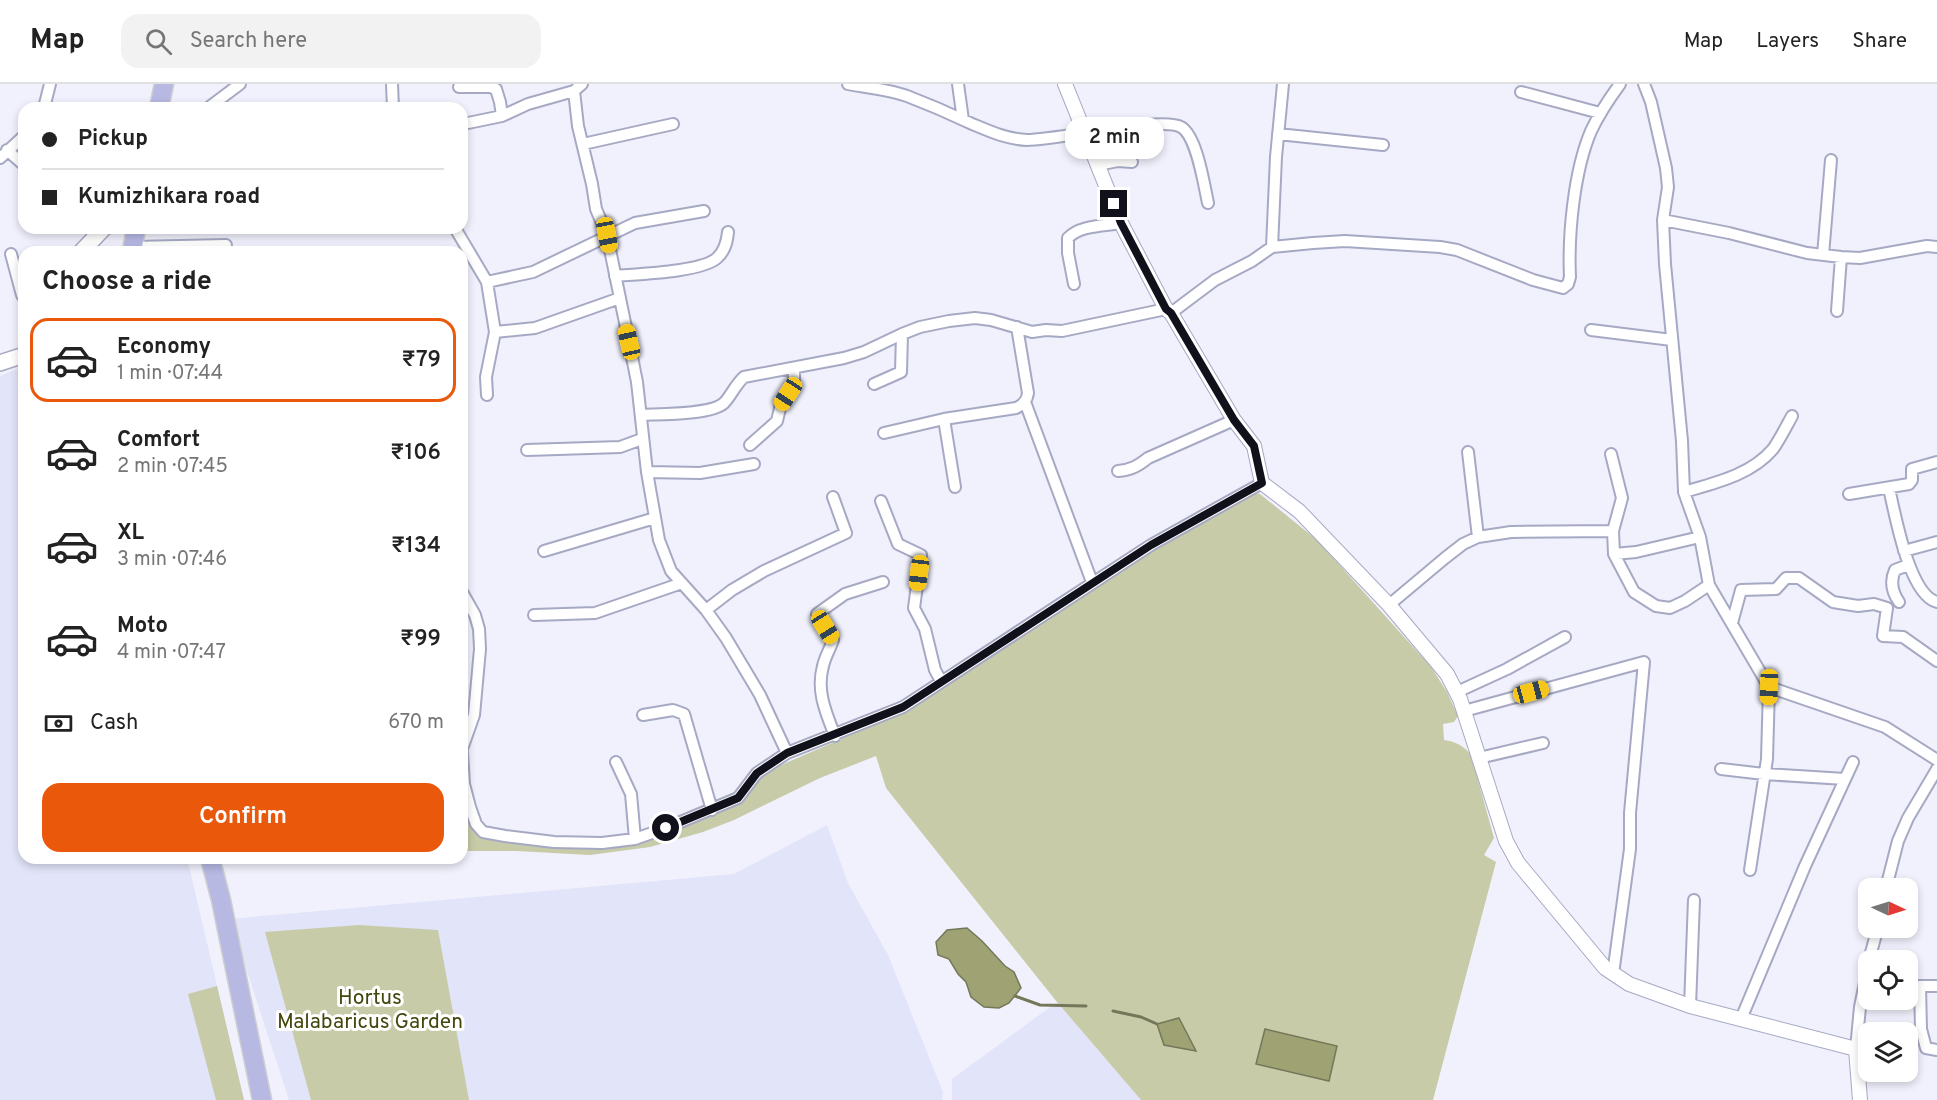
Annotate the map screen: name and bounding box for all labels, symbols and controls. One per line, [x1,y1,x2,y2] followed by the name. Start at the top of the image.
[121,14,541,68] search box
[30,23,85,59] text: Map
[142,25,175,58] icon: search
[190,28,307,55] text: Search here
[1684,28,1723,55] text: Map
[1756,28,1819,55] text: Layers
[1852,28,1907,55] text: Share
[1064,117,1164,159] callout: 2 min
[1089,125,1140,151] text: 2 min
[78,126,148,153] text: Pickup
[78,184,260,211] text: Kumizhikara road
[1100,190,1127,217] route end
[595,216,619,254] car
[42,265,212,299] text: Choose a ride
[616,322,642,362] car
[45,333,99,387] icon: car
[117,334,211,361] text: Economy
[402,347,441,374] text: ₹79
[117,361,223,387] text: 1 min · 07:44
[771,374,805,414] car
[45,426,99,480] icon: car
[117,427,200,454] text: Comfort
[390,440,441,467] text: ₹106
[117,454,228,480] text: 2 min · 07:45
[45,519,99,573] icon: car
[117,520,144,547] text: XL
[391,533,441,560] text: ₹134
[117,547,227,573] text: 3 min · 07:46
[908,554,930,592] car
[808,607,842,647] car
[45,612,99,666] icon: car
[117,613,168,640] text: Moto
[400,626,441,653] text: ₹99
[117,640,226,666] text: 4 min · 07:47
[1759,669,1779,705] car
[1511,679,1551,705] car
[42,707,75,740] icon: cash
[90,710,139,737] text: Cash
[388,710,444,736] text: 670 m
[42,783,444,852] button: Confirm
[652,814,679,841] route start
[1858,878,1918,938] north arrow
[1858,878,1918,1082] map controls
[1858,950,1918,1010] button: locate
[277,985,463,1036] park label: Hortus Malabaricus Garden
[1858,1022,1918,1082] button: layers

